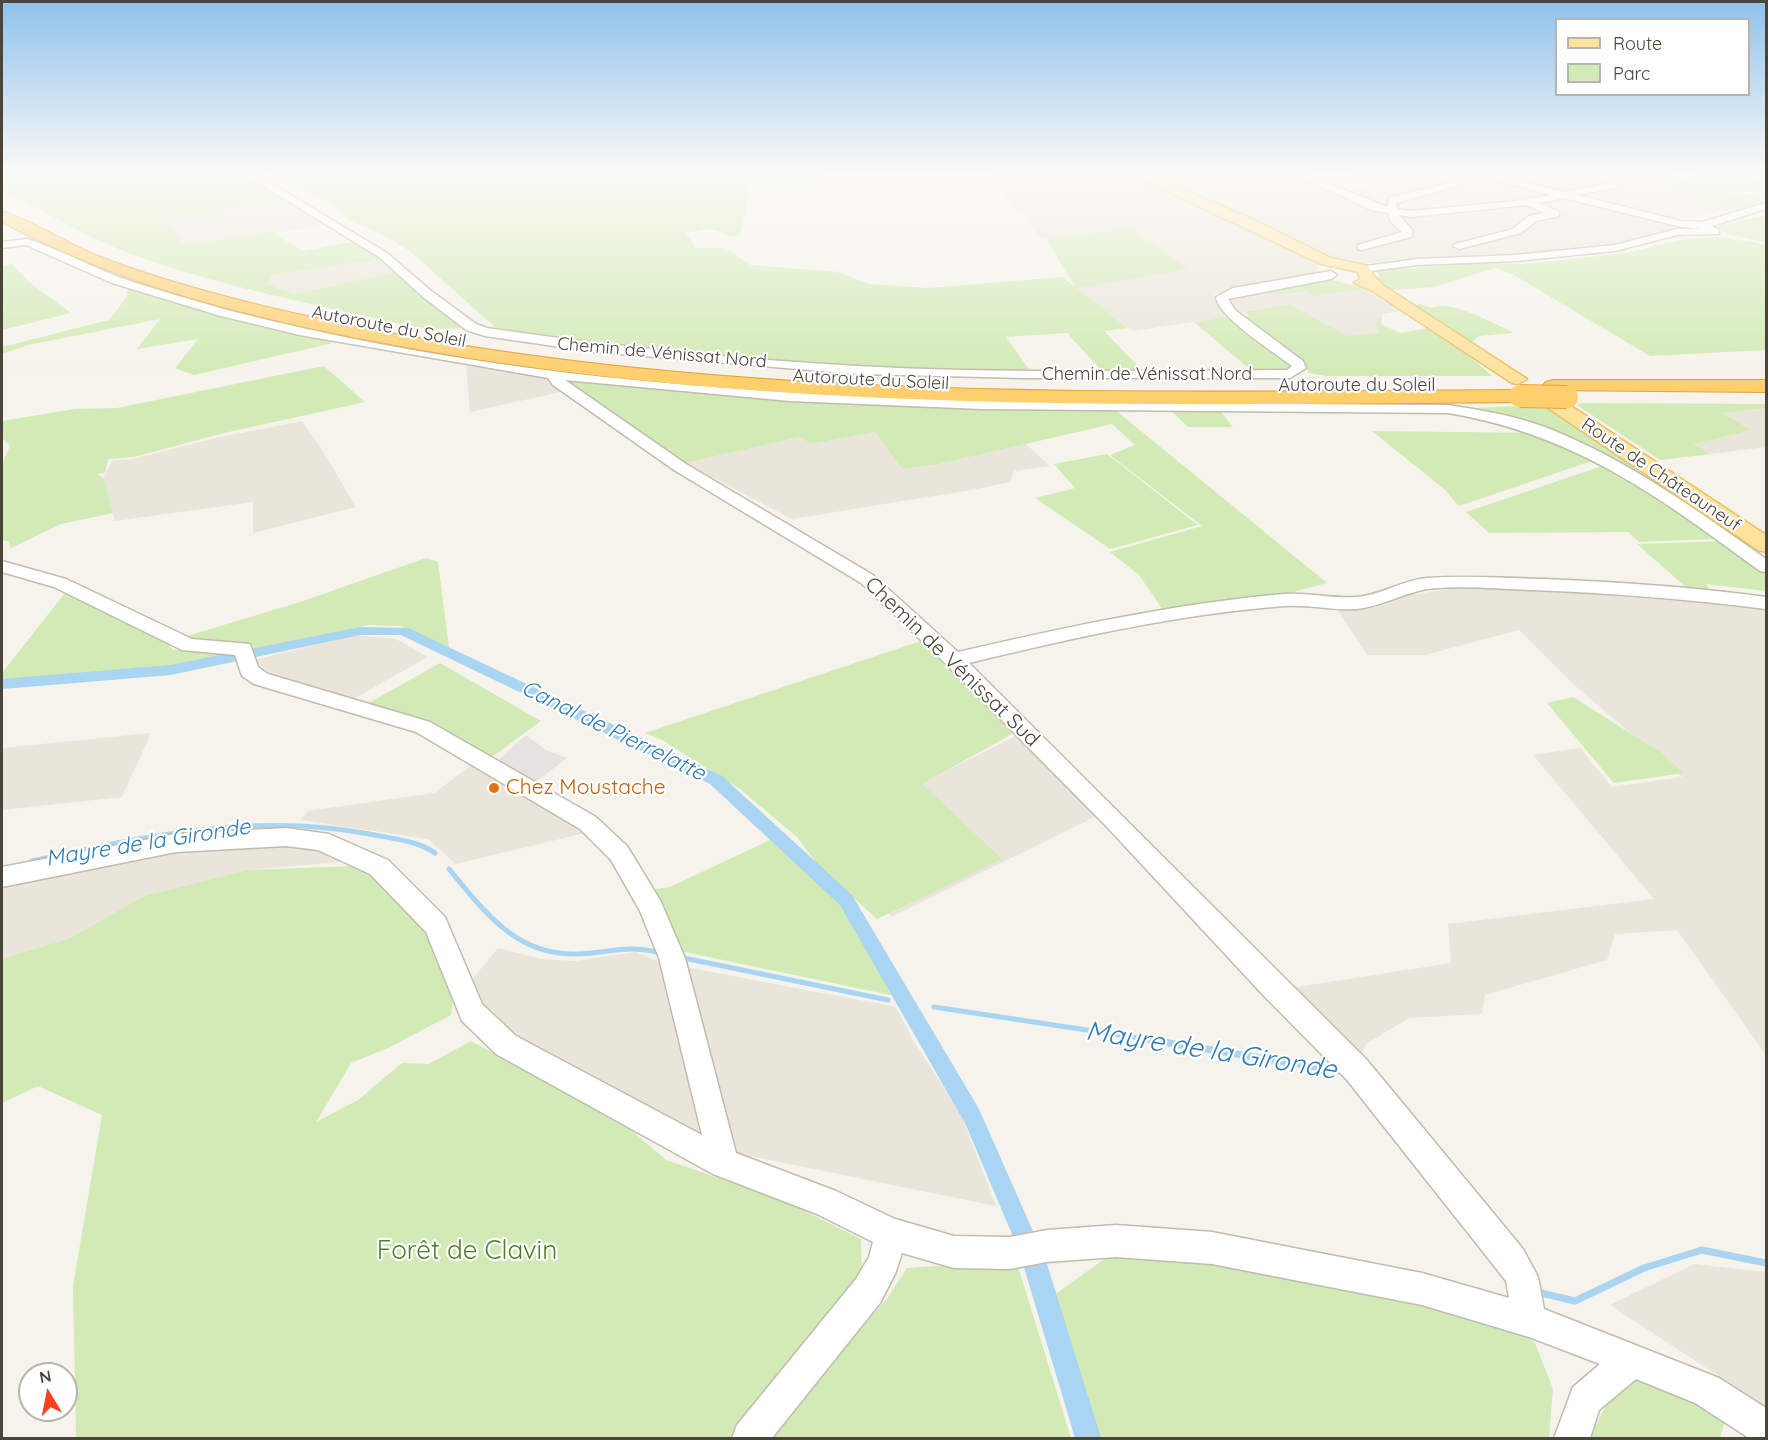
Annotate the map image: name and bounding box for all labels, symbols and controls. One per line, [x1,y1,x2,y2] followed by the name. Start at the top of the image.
[1555,18,1750,96] legend
[1613,32,1662,55] text: Route
[1613,62,1650,85] text: Parc
[310,301,468,353] street label: Autoroute du Soleil
[556,333,768,373] street label: Chemin de Vénissat Nord
[1042,364,1252,386] street label: Chemin de Vénissat Nord
[792,365,950,395] street label: Autoroute du Soleil
[1279,375,1435,397] street label: Autoroute du Soleil
[1577,414,1745,536] street label: Route de Châteauneuf
[859,572,1045,752] street label: Chemin de Vénissat Sud
[517,675,709,787] water label: Canal de Pierrelatte
[506,775,666,801] place label: Chez Moustache
[487,781,501,795] marker: Chez Moustache
[44,814,252,872] water label: Mayre de la Gironde
[1083,1015,1339,1087] water label: Mayre de la Gironde
[377,1235,557,1267] park label: Forêt de Clavin
[18,1362,78,1422] north arrow
[38,1365,53,1387] text: N

